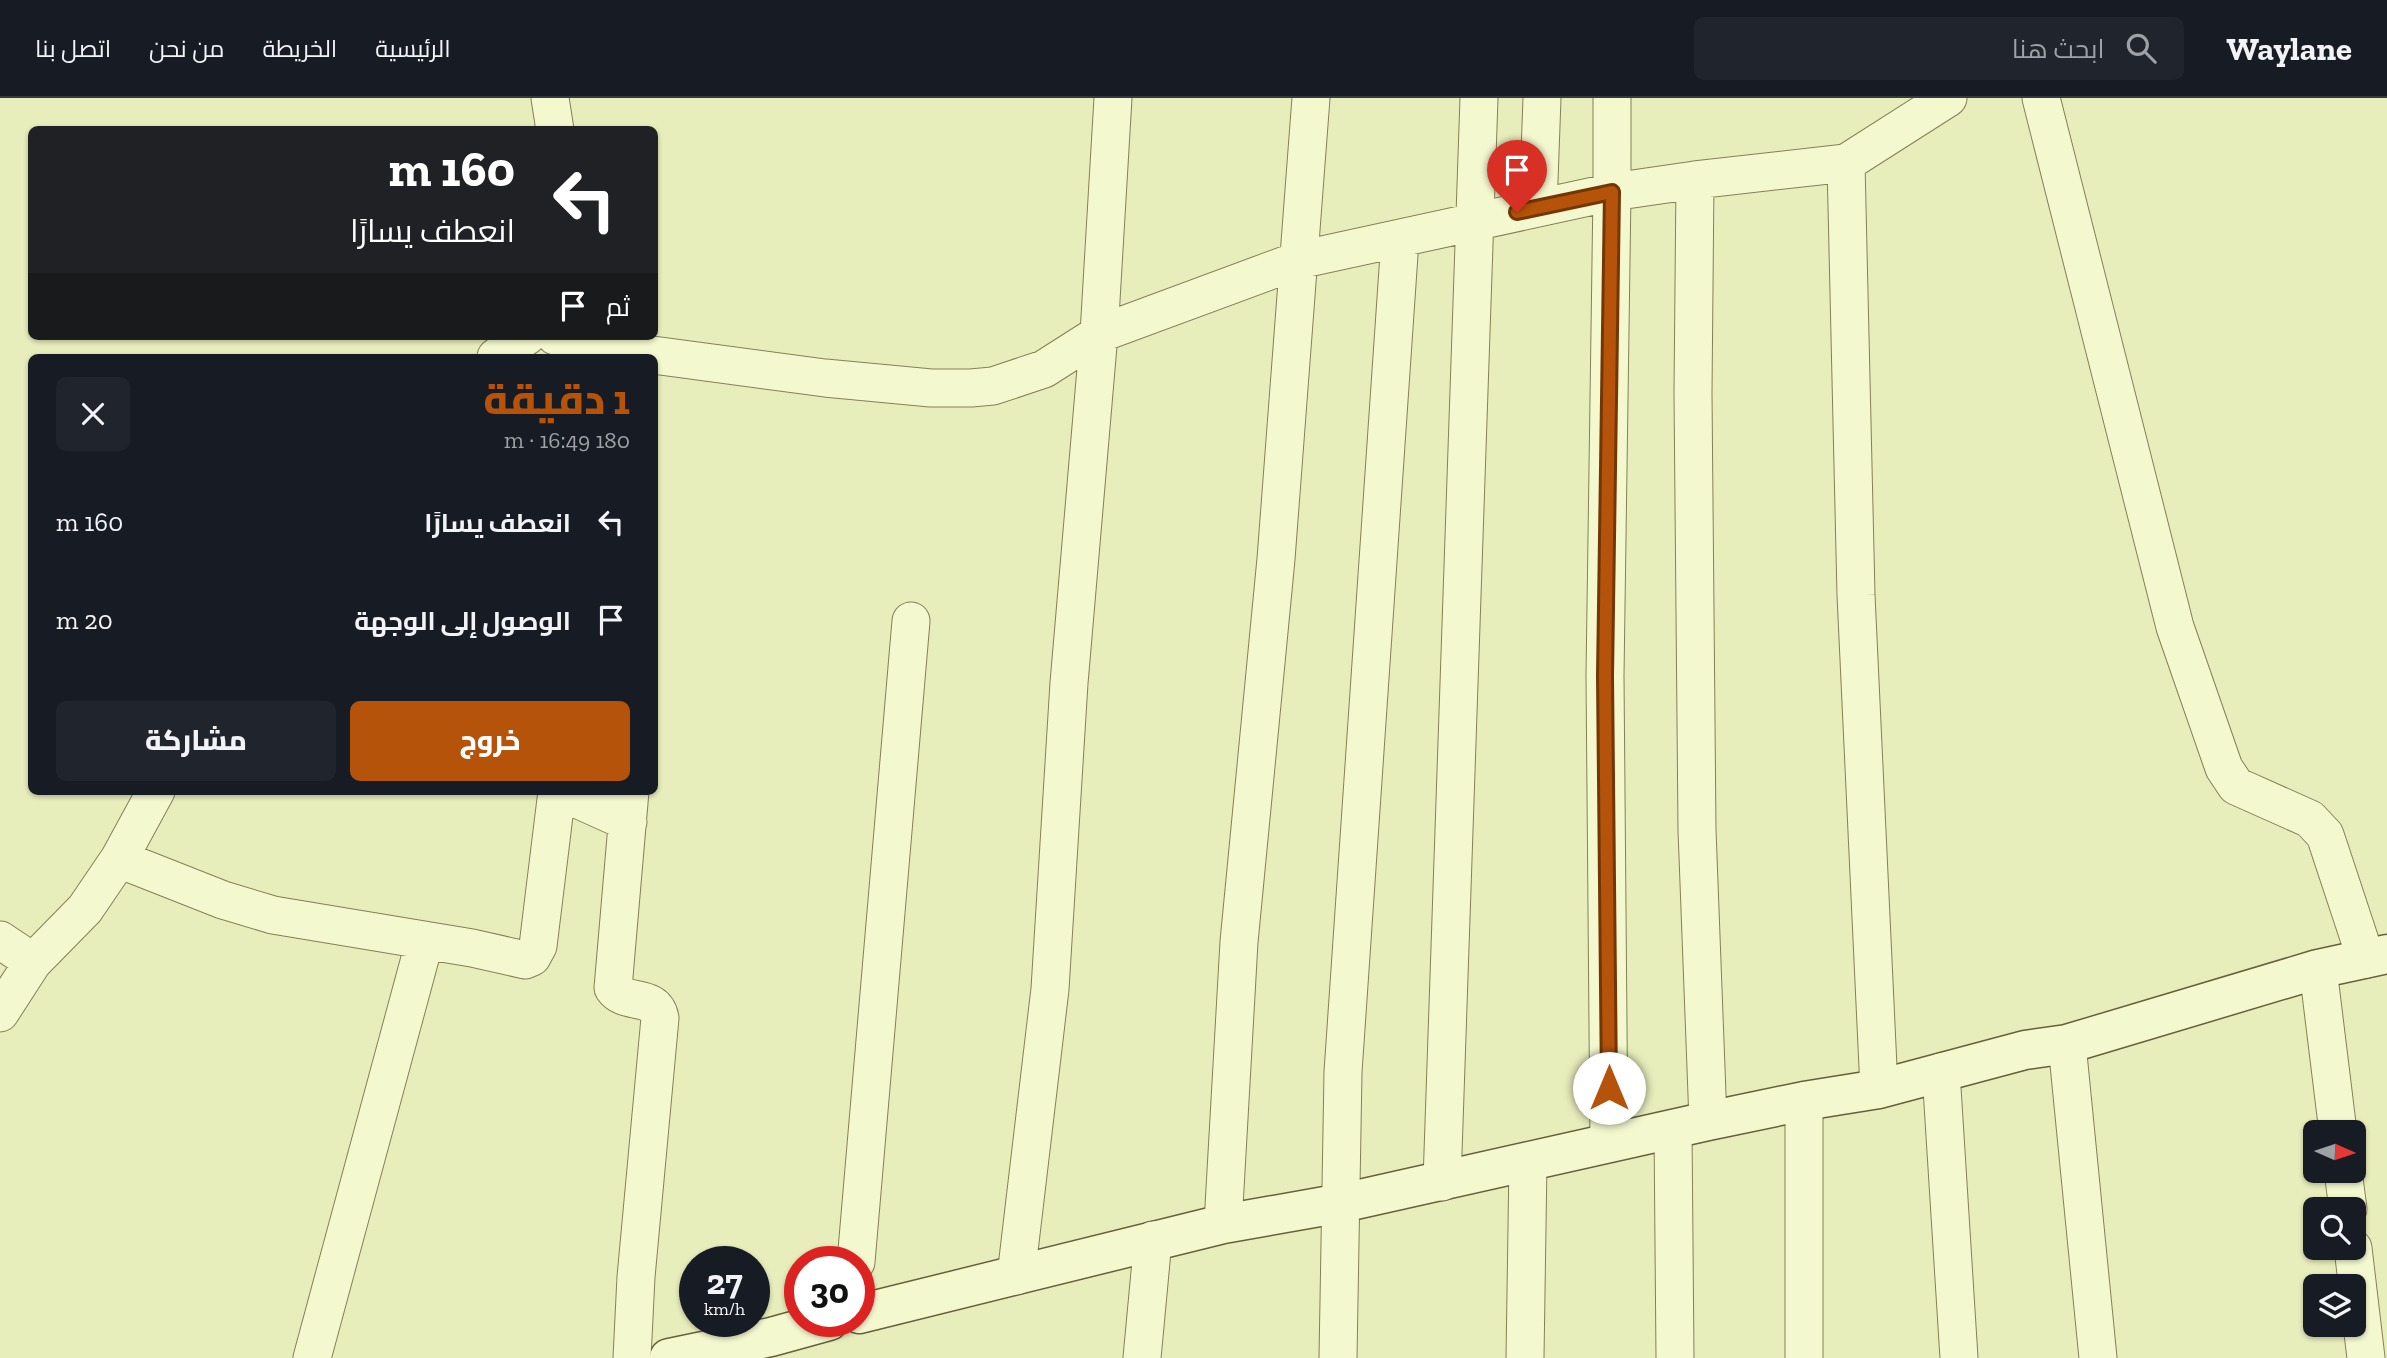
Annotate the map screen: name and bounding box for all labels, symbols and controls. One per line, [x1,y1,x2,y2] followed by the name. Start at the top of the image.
[1694,17,2184,80] search box
[2122,29,2160,67] icon: search
[2226,29,2352,68] text: Waylane
[2012,33,2104,65] text: ابحث هنا
[35,34,111,63] text: اتصل بنا
[149,34,224,63] text: من نحن
[262,34,337,63] text: الخريطة
[375,34,451,63] text: الرئيسية
[389,140,515,199] text: 160 m
[1487,140,1547,212] pin
[1498,151,1536,189] icon: arrive
[539,154,630,245] icon: left
[350,212,515,250] text: انعطف يسارًا
[554,287,592,325] icon: arrive
[606,291,630,323] text: ثم
[483,374,630,425] text: 1 دقيقة
[56,377,130,451] button: close
[504,426,630,454] text: 180 m · 16:49
[592,503,630,541] icon: left
[56,506,123,538] text: 160 m
[424,507,571,539] text: انعطف يسارًا
[592,601,630,639] icon: arrive
[56,604,113,636] text: 20 m
[354,605,571,637] text: الوصول إلى الوجهة
[56,701,336,781] button: مشاركة
[350,701,630,781] button: خروج
[1572,1051,1646,1125] position arrow
[2303,1120,2366,1183] north arrow
[2303,1120,2366,1337] map controls
[2303,1197,2366,1260] button: search
[784,1246,875,1337] speed limit sign: 30
[706,1261,743,1303] text: 27
[2303,1274,2366,1337] button: layers
[704,1298,745,1320] text: km/h

